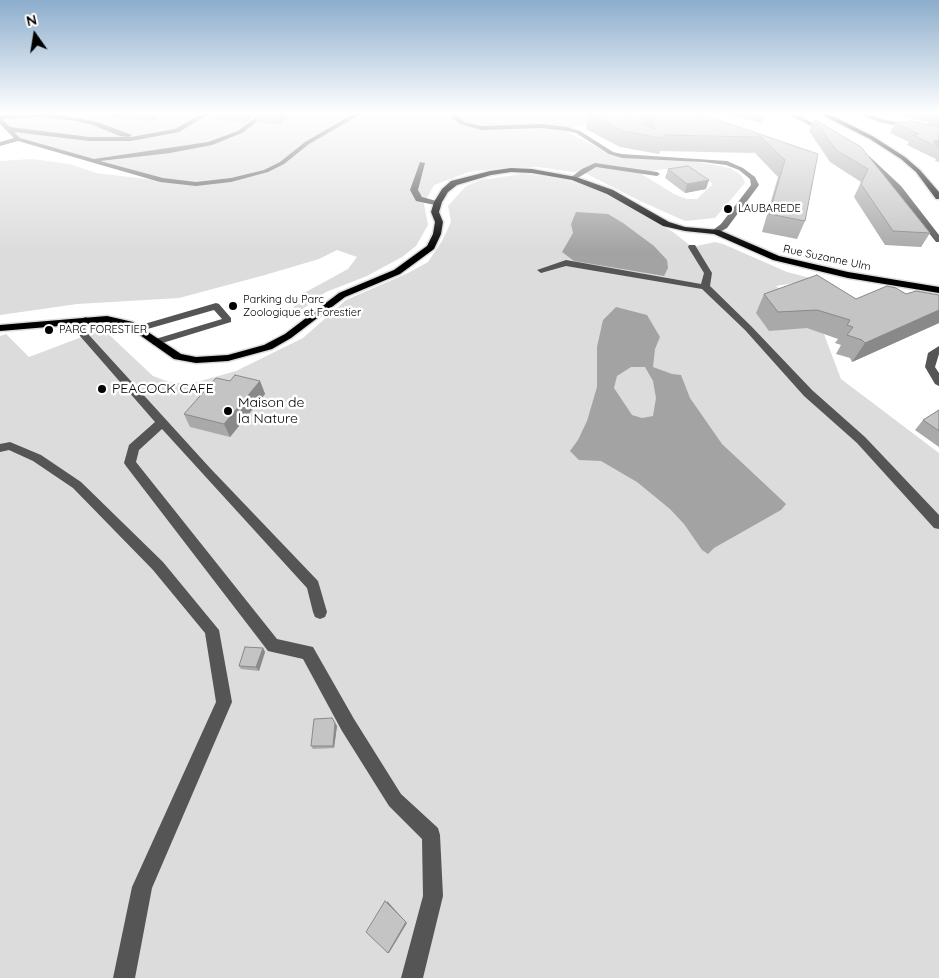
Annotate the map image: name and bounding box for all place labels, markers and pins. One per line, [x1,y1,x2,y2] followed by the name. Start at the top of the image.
[738,202,801,216] place label: LAUBAREDE
[722,203,734,215] marker: LAUBAREDE
[243,293,361,319] place label: Parking du Parc Zoologique et Forestier
[227,300,239,312] marker: Parking du Parc Zoologique et Forestier
[59,323,147,337] place label: PARC FORESTIER
[43,324,55,336] marker: PARC FORESTIER
[112,381,214,397] place label: PEACOCK CAFE
[96,383,108,395] marker: PEACOCK CAFE
[238,395,304,428] place label: Maison de la Nature
[222,405,234,417] marker: Maison de la Nature

